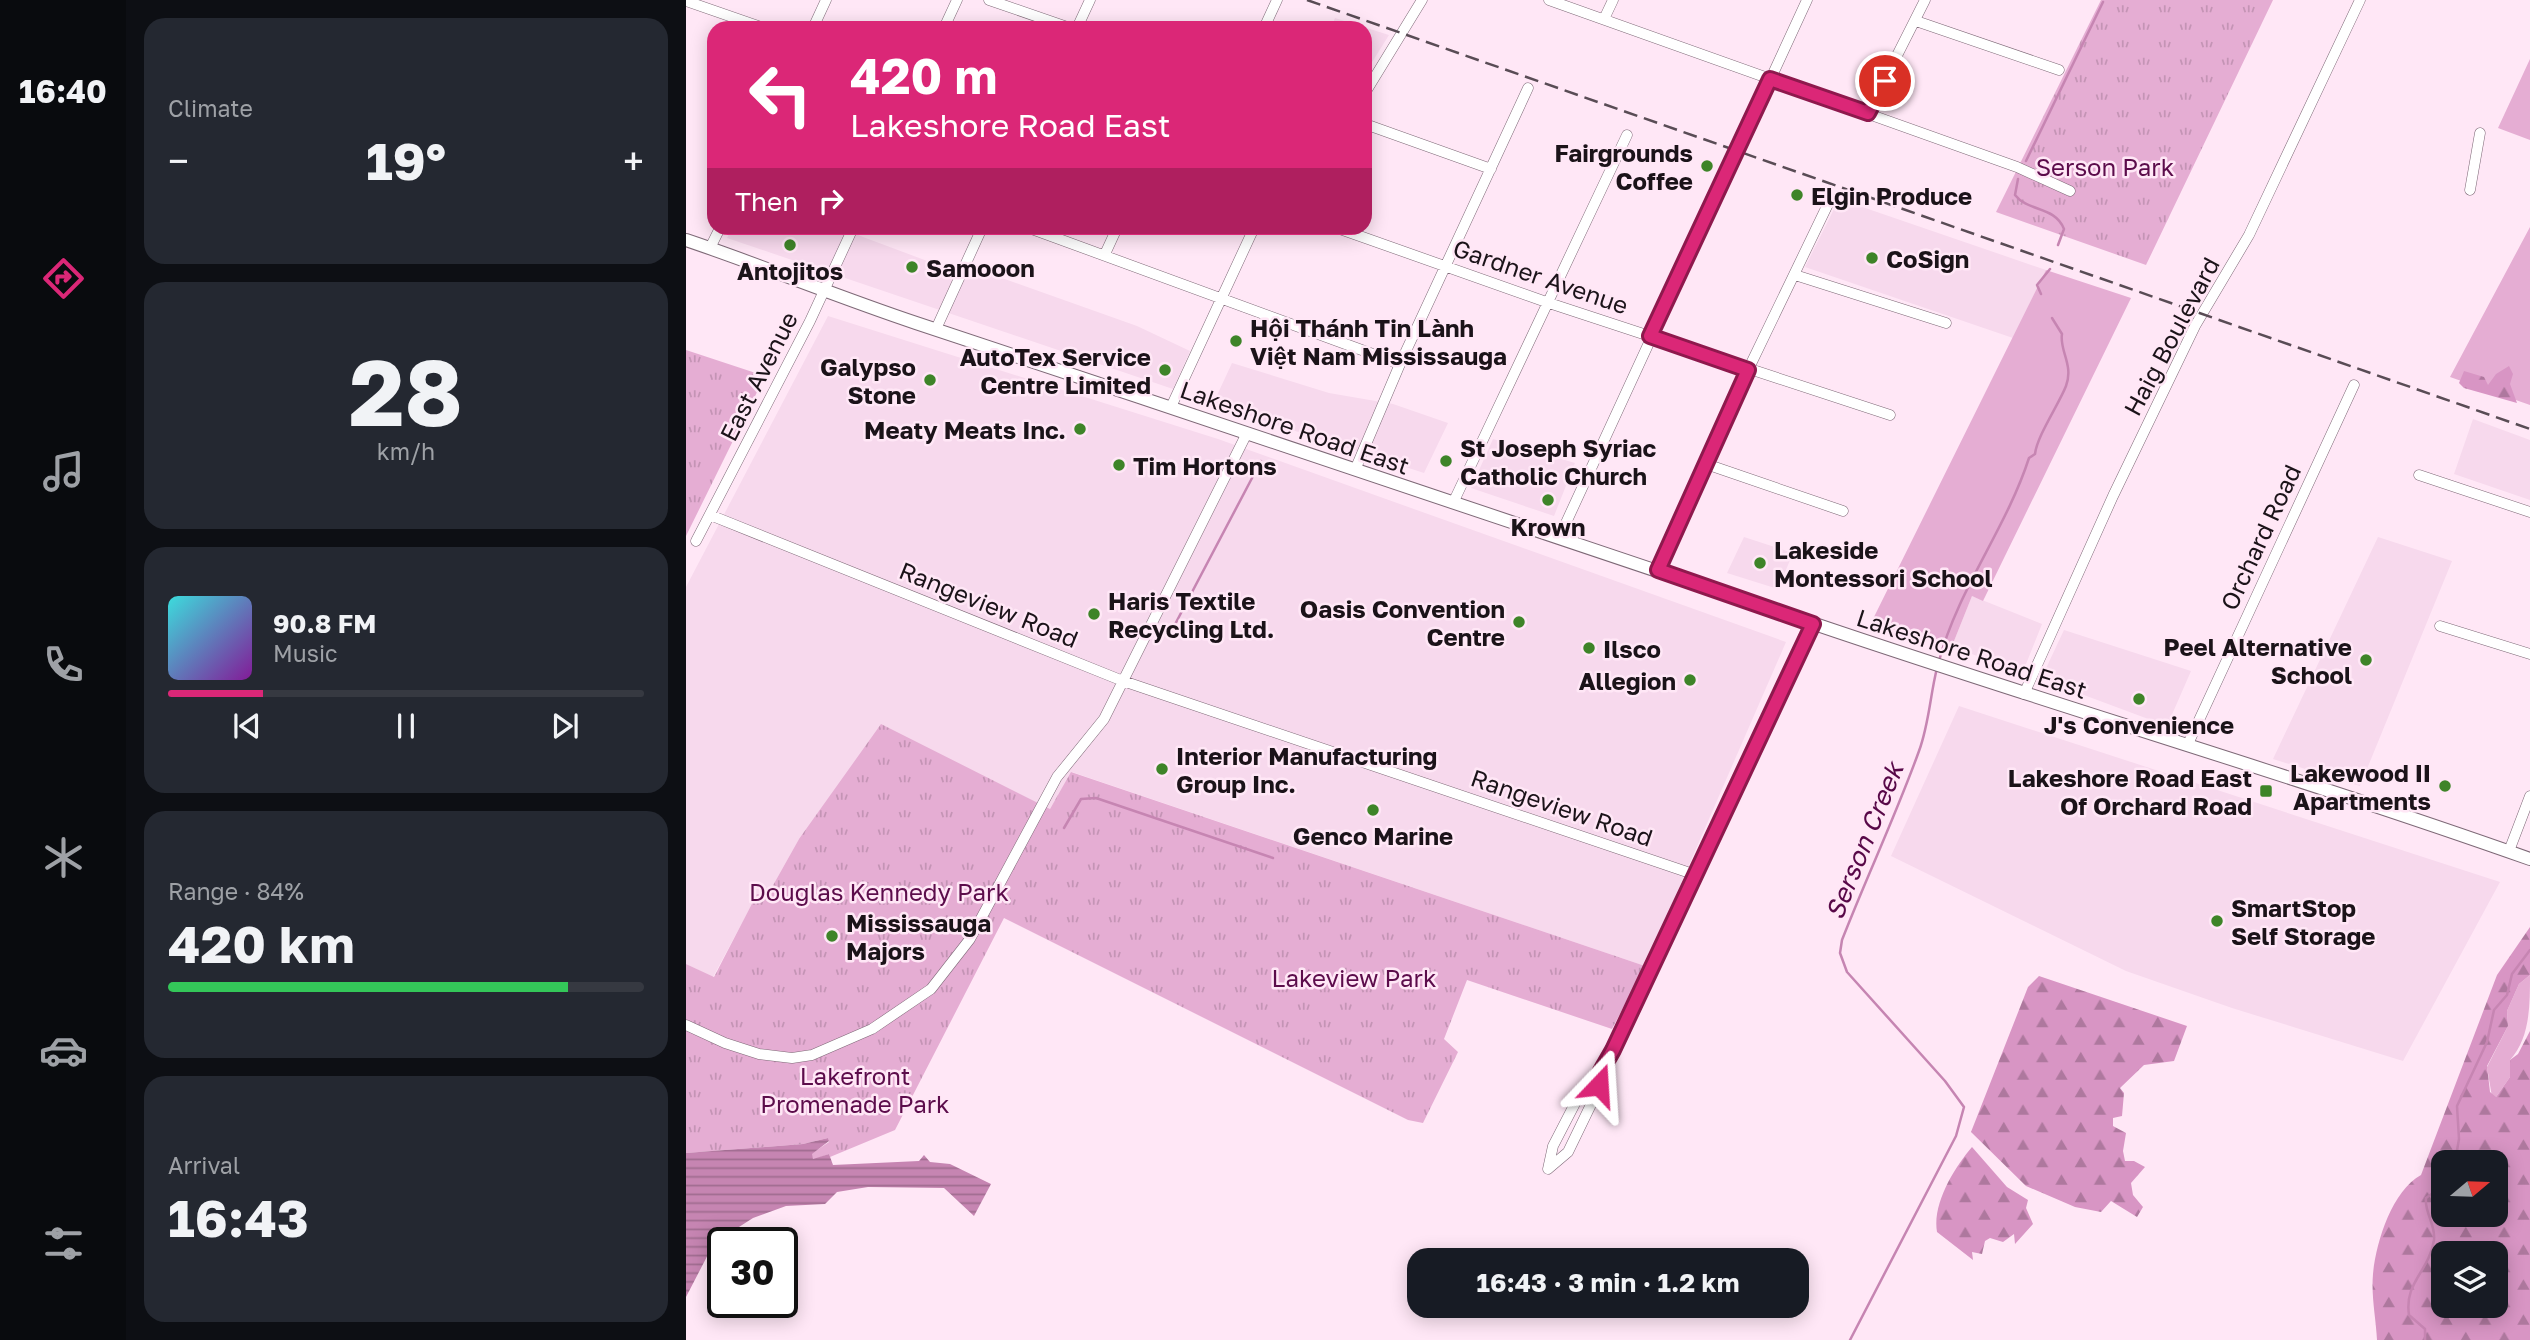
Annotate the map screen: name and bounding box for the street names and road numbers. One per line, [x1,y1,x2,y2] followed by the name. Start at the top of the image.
[1450,232,1632,320] street label: Gardner Avenue
[2117,252,2225,420] street label: Haig Boulevard
[713,307,803,445] street label: East Avenue
[1177,374,1413,480] street label: Lakeshore Road East
[2214,460,2306,614] street label: Orchard Road
[895,555,1083,653] street label: Rangeview Road
[1853,602,2091,704] street label: Lakeshore Road East
[1467,762,1657,852] street label: Rangeview Road

